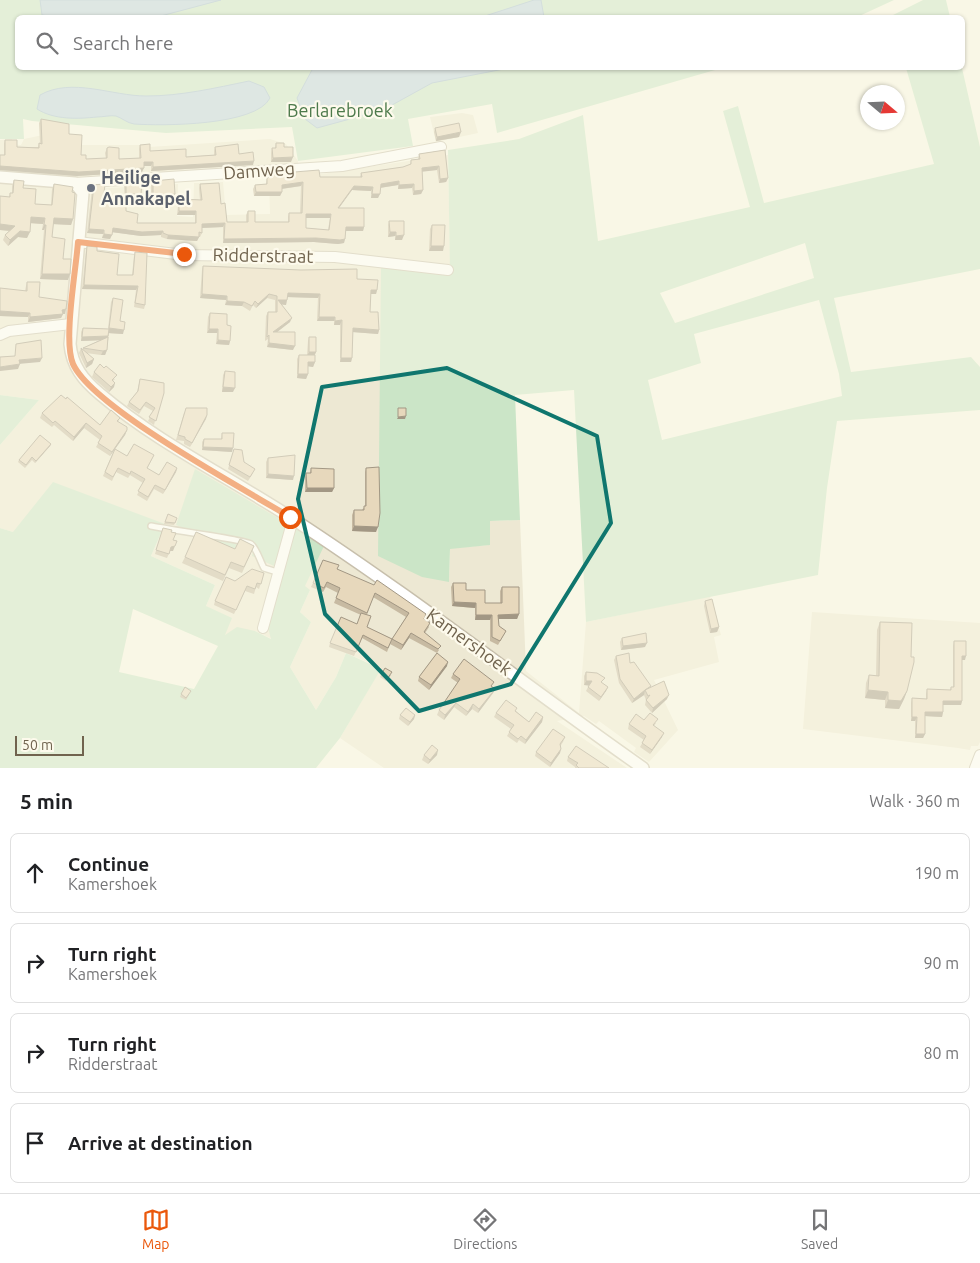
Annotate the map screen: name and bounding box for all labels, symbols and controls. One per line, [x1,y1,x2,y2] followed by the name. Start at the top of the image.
[15,15,965,70] search box
[33,29,61,57] icon: search
[73,32,173,54] text: Search here
[860,85,905,130] north arrow
[287,100,393,120] park label: Berlarebroek
[222,158,295,182] street label: Damweg
[101,167,191,208] place label: Heilige Annakapel
[85,182,97,194] marker: Heilige Annakapel
[173,243,196,266] route end
[212,244,314,266] street label: Ridderstraat
[279,506,302,529] route start
[423,604,516,679] street label: Kamershoek
[15,733,84,756] scale bar
[22,737,53,753] text: 50 m
[20,789,73,813] text: 5 min
[869,792,960,810] text: Walk · 360 m
[68,853,149,875] text: Continue
[21,859,49,887] icon: ahead
[914,864,959,882] text: 190 m
[68,875,157,893] text: Kamershoek
[68,943,156,965] text: Turn right
[21,949,49,977] icon: right
[923,954,959,972] text: 90 m
[68,965,157,983] text: Kamershoek
[68,1033,156,1055] text: Turn right
[21,1039,49,1067] icon: right
[923,1044,959,1062] text: 80 m
[68,1055,158,1073] text: Ridderstraat
[21,1129,49,1157] icon: arrive
[68,1132,253,1154] text: Arrive at destination
[142,1206,170,1252] tab: Map
[453,1206,517,1252] tab: Directions
[801,1206,838,1252] tab: Saved

